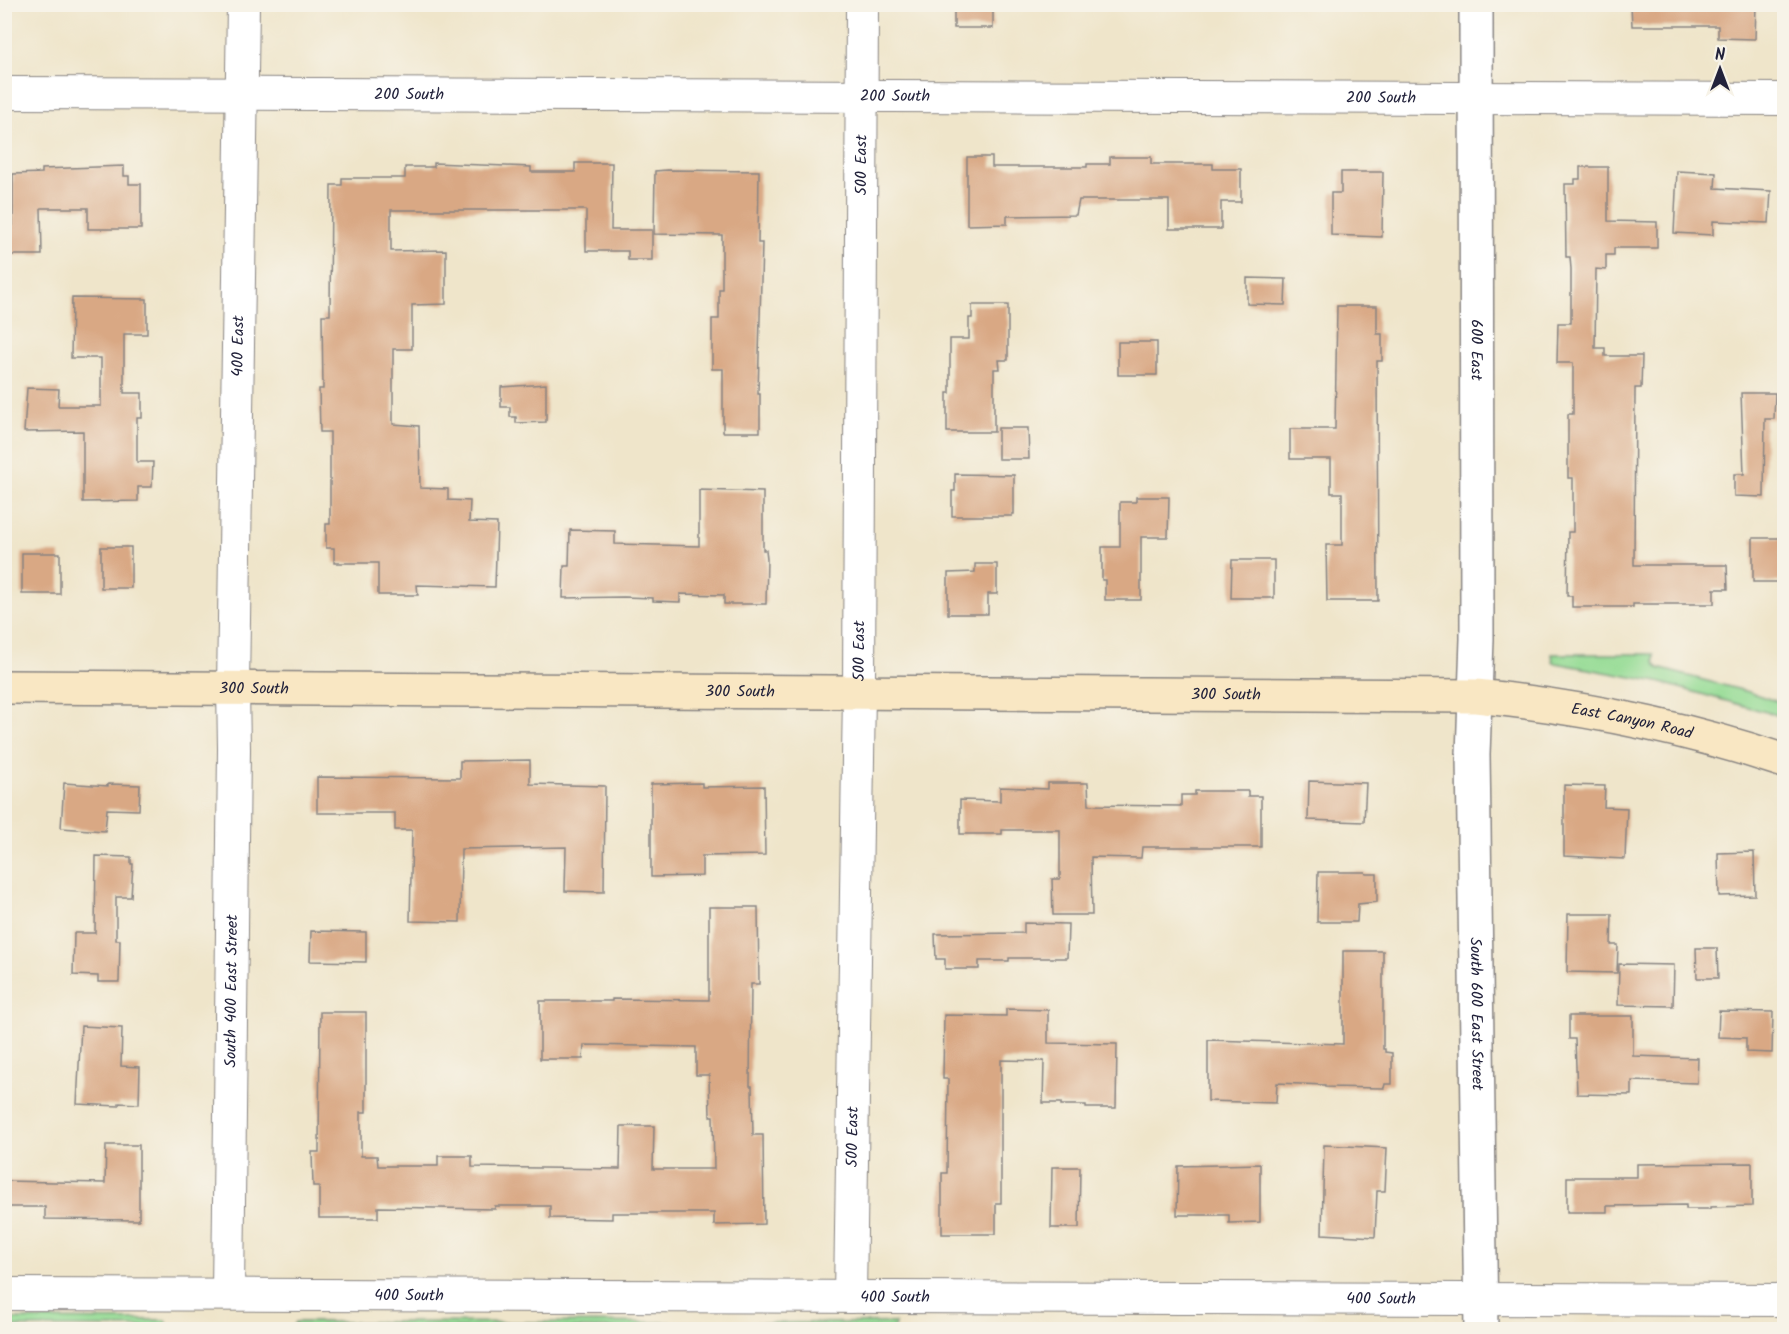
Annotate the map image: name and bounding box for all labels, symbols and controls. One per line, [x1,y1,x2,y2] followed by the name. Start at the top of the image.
[1690,39,1750,99] north arrow
[1715,43,1725,68] text: N
[374,82,444,107] street label: 200 South
[860,83,930,109] street label: 200 South
[1346,85,1416,110] street label: 200 South
[849,134,874,196] street label: 500 East
[225,314,251,377] street label: 400 East
[1464,319,1489,381] street label: 600 East
[847,620,872,682] street label: 500 East
[219,676,289,701] street label: 300 South
[705,679,775,704] street label: 300 South
[1191,682,1261,707] street label: 300 South
[1569,696,1696,746] street label: East Canyon Road
[218,914,245,1068] street label: South 400 East Street
[1463,937,1490,1091] street label: South 600 East Street
[839,1106,865,1168] street label: 500 East
[374,1283,444,1308] street label: 400 South
[860,1284,930,1310] street label: 400 South
[1346,1286,1416,1311] street label: 400 South

